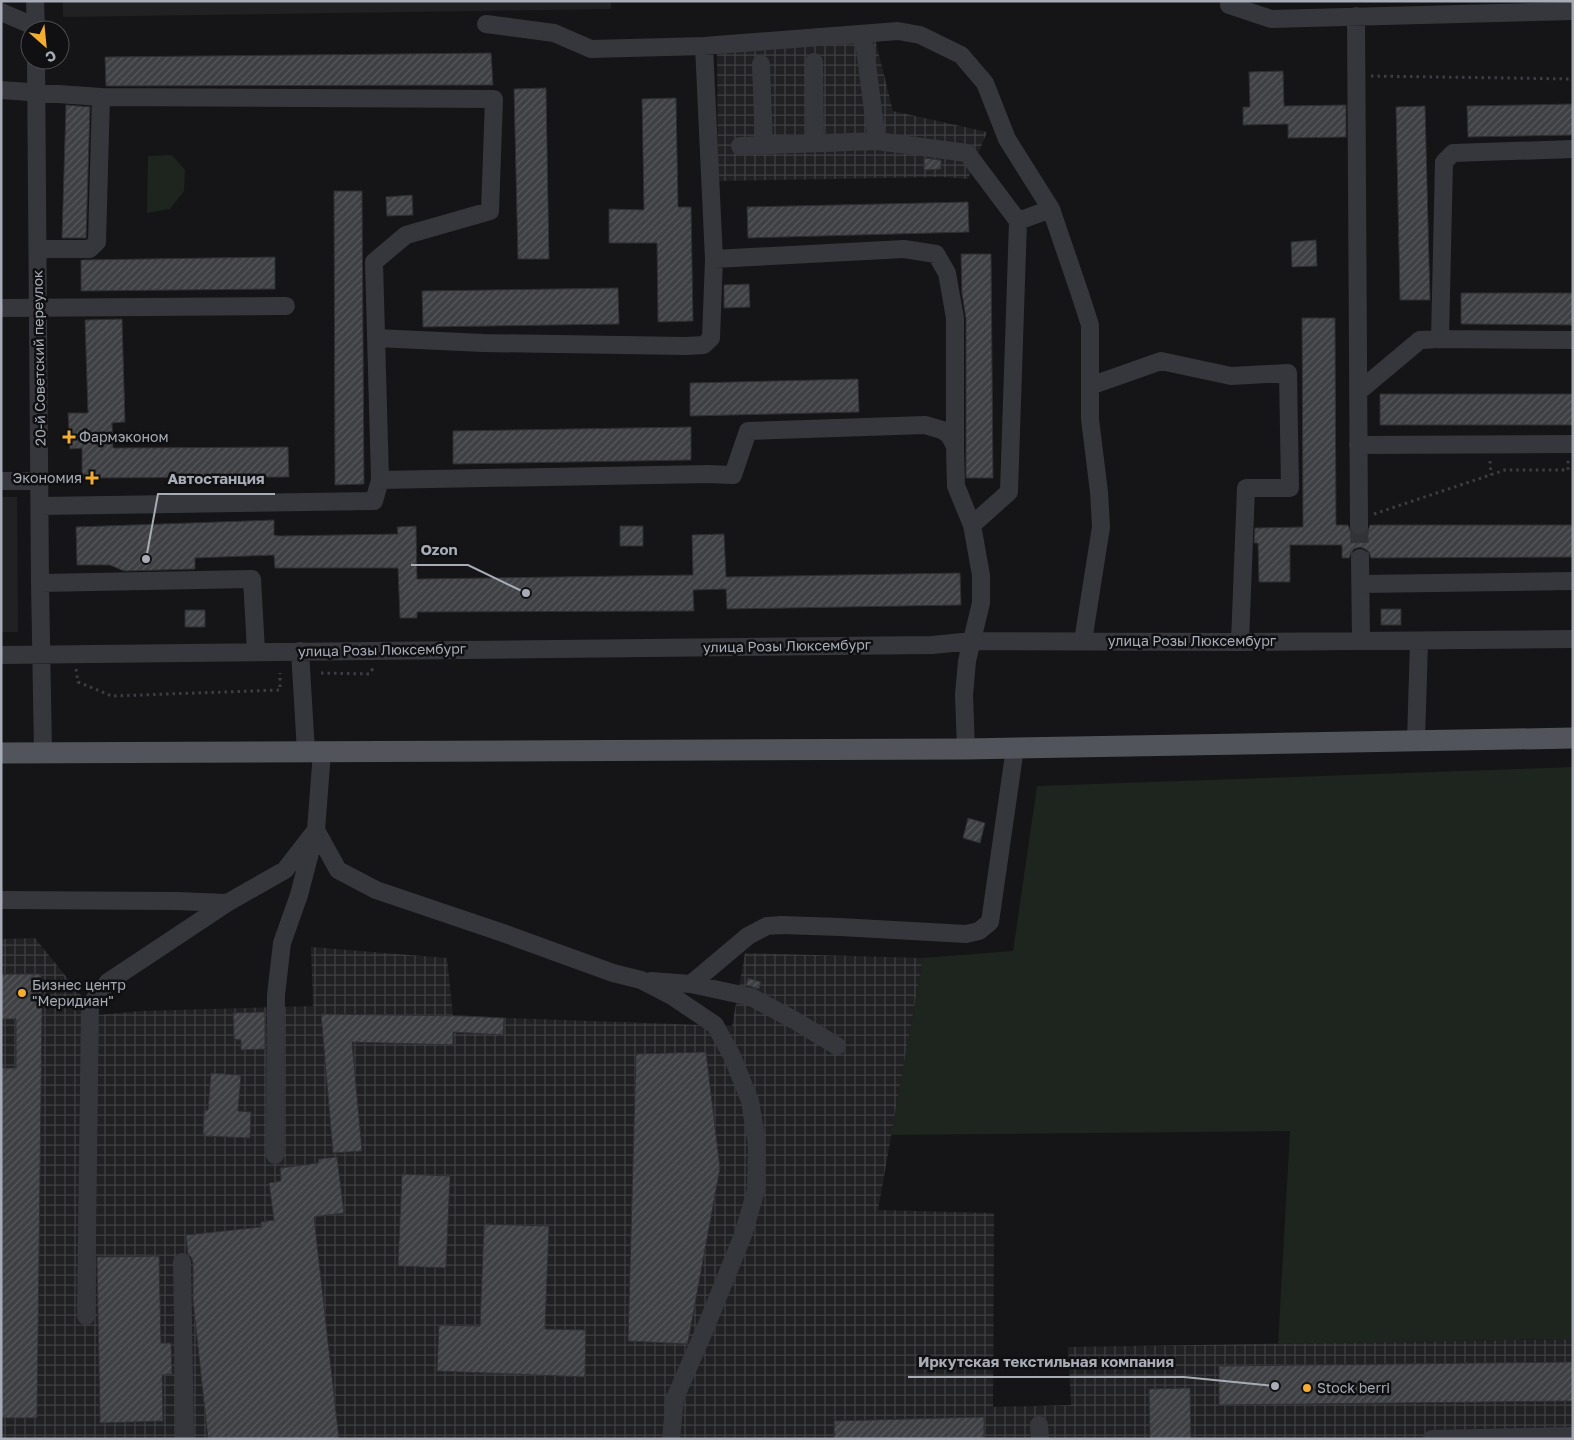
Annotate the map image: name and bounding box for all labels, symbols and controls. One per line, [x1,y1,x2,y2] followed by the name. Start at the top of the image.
[20,20,70,70] north arrow
[43,47,59,67] text: С
[28,270,49,446] street label: 20-й Советский переулок
[79,428,168,445] place label: Фармэконом
[63,431,75,443] marker: Фармэконом
[158,464,275,494] callout: Автостанция
[13,469,82,486] place label: Экономия
[167,469,265,487] text: Автостанция
[86,472,98,484] marker: Экономия
[411,535,468,565] callout: Ozon
[420,540,458,558] text: Ozon
[1108,632,1277,649] street label: улица Розы Люксембург
[703,636,872,655] street label: улица Розы Люксембург
[298,640,467,659] street label: улица Розы Люксембург
[32,976,126,1009] place label: Бизнес центр "Меридиан"
[16,987,28,999] marker: Бизнес центр "Меридиан"
[908,1347,1184,1377] callout: Иркутская текстильная компания
[918,1352,1174,1370] text: Иркутская текстильная компания
[1317,1379,1390,1396] place label: Stock berri
[1301,1382,1313,1394] marker: Stock berri

